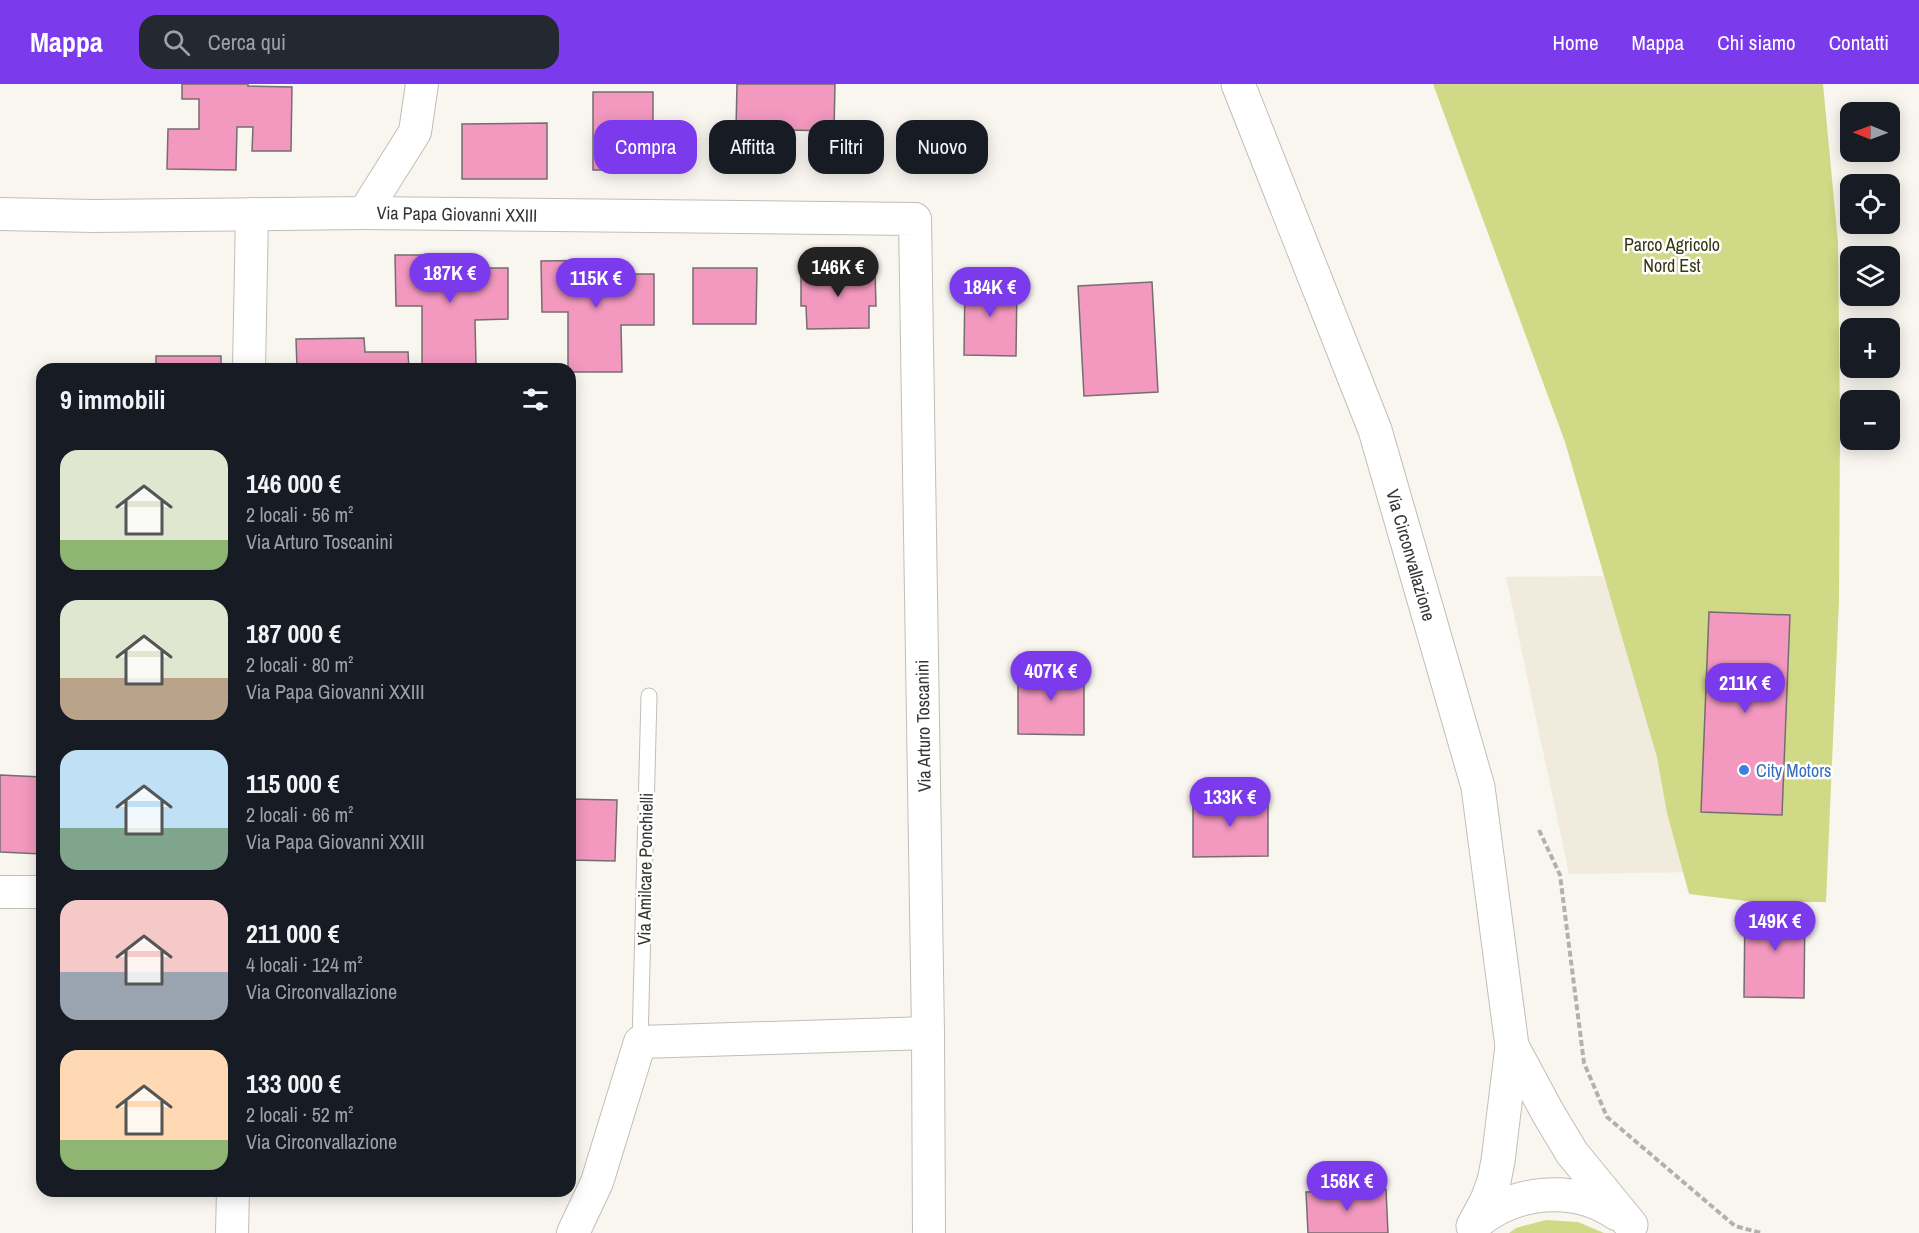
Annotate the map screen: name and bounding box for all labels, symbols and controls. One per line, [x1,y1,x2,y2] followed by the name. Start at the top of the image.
[139,15,559,69] search box
[30,23,103,61] text: Mappa
[160,26,193,59] icon: search
[208,27,286,57] text: Cerca qui
[1553,28,1599,57] text: Home
[1632,28,1684,57] text: Mappa
[1717,28,1796,57] text: Chi siamo
[1829,28,1889,57] text: Contatti
[1840,102,1900,162] north arrow
[1840,102,1900,450] map controls
[594,120,697,174] chip: Compra
[709,120,796,174] chip: Affitta
[808,120,884,174] chip: Filtri
[896,120,988,174] chip: Nuovo
[1840,174,1900,234] button: locate
[376,200,538,228] street label: Via Papa Giovanni XXIII
[1624,232,1720,278] park label: Parco Agricolo Nord Est
[1840,246,1900,306] button: layers
[789,247,887,298] pin: 146K €
[401,253,499,304] pin: 187K €
[812,253,864,280] text: 146K €
[547,258,645,309] pin: 115K €
[424,259,476,286] text: 187K €
[570,264,622,291] text: 115K €
[941,267,1039,318] pin: 184K €
[964,273,1016,300] text: 184K €
[1840,318,1900,378] button: +
[60,382,165,417] text: 9 immobili
[519,383,552,416] icon: filters
[1840,390,1900,450] button: −
[246,466,341,501] text: 146 000 €
[108,474,180,546] icon: home
[1380,486,1442,624] street label: Via Circonvallazione
[246,501,354,528] text: 2 locali · 56 m²
[246,528,393,555] text: Via Arturo Toscanini
[246,616,341,651] text: 187 000 €
[108,624,180,696] icon: home
[246,651,354,678] text: 2 locali · 80 m²
[1002,651,1100,702] pin: 407K €
[1025,657,1077,684] text: 407K €
[909,660,937,792] street label: Via Arturo Toscanini
[1696,663,1794,714] pin: 211K €
[1719,669,1771,696] text: 211K €
[246,678,424,705] text: Via Papa Giovanni XXIII
[1756,758,1831,783] place label: City Motors
[1737,763,1751,777] marker: City Motors
[246,766,340,801] text: 115 000 €
[108,774,180,846] icon: home
[1181,777,1279,828] pin: 133K €
[1204,783,1256,810] text: 133K €
[631,793,659,945] street label: Via Amilcare Ponchielli
[246,801,354,828] text: 2 locali · 66 m²
[246,828,424,855] text: Via Papa Giovanni XXIII
[1726,901,1824,952] pin: 149K €
[1749,907,1801,934] text: 149K €
[246,916,340,951] text: 211 000 €
[108,924,180,996] icon: home
[246,951,363,978] text: 4 locali · 124 m²
[246,978,397,1005] text: Via Circonvallazione
[246,1066,341,1101] text: 133 000 €
[108,1074,180,1146] icon: home
[246,1101,354,1128] text: 2 locali · 52 m²
[246,1128,397,1155] text: Via Circonvallazione
[1298,1161,1396,1212] pin: 156K €
[1321,1167,1373,1194] text: 156K €

